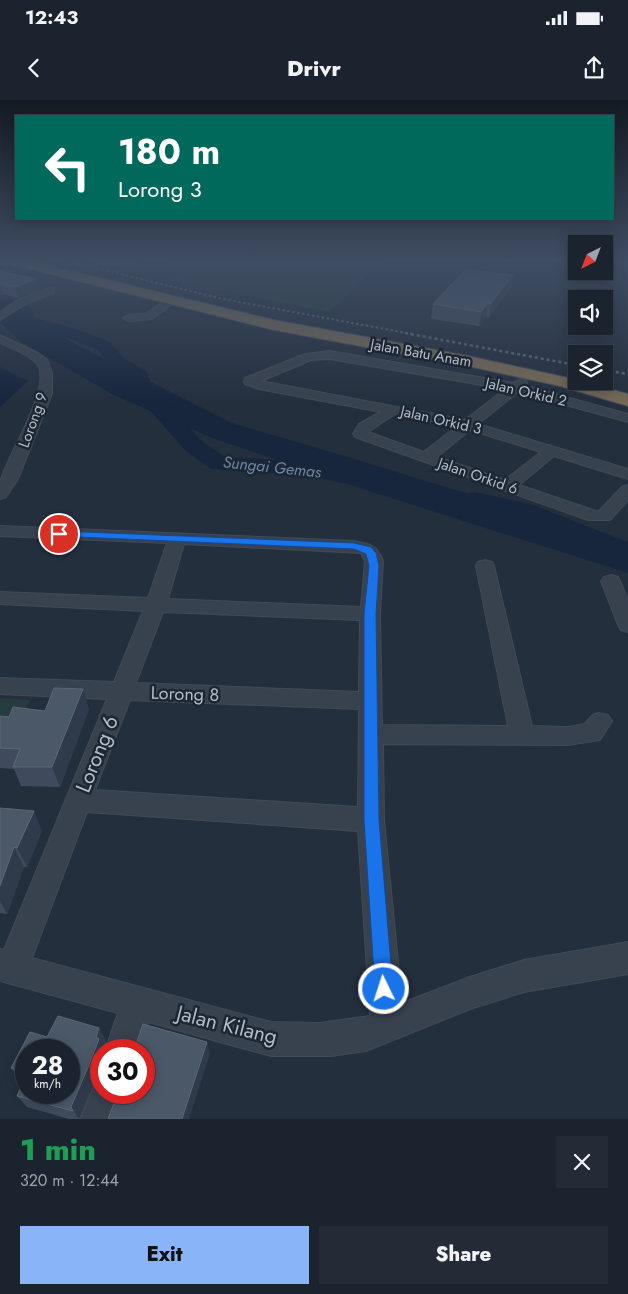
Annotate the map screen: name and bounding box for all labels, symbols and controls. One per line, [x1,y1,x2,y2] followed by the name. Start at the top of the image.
[25,4,78,31] text: 12:43
[287,52,341,84] text: Drivr
[20,54,48,82] icon: back
[580,54,608,82] icon: share
[118,127,220,177] text: 180 m
[35,135,100,200] icon: left
[118,173,202,205] text: Lorong 3
[568,235,612,280] north arrow
[568,235,613,390] map controls
[568,290,613,335] button: sound
[367,333,473,373] street label: Jalan Batu Anam
[568,345,613,390] button: layers
[481,372,569,412] street label: Jalan Orkid 2
[13,389,53,451] street label: Lorong 9
[396,400,484,440] street label: Jalan Orkid 3
[222,450,323,484] water label: Sungai Gemas
[433,451,521,500] street label: Jalan Orkid 6
[38,513,80,555] pin
[45,520,73,548] icon: arrive
[150,680,220,708] street label: Lorong 8
[68,711,126,797] street label: Lorong 6
[357,962,409,1014] position arrow
[171,997,280,1052] street label: Jalan Kilang
[90,1039,155,1104] speed limit sign: 30
[31,1047,64,1083] text: 28
[34,1075,61,1093] text: km/h
[20,1128,96,1171] text: 1 min
[556,1136,608,1188] button: close
[20,1169,119,1192] text: 320 m · 12:44
[20,1226,309,1284] button: Exit
[319,1226,608,1284] button: Share

